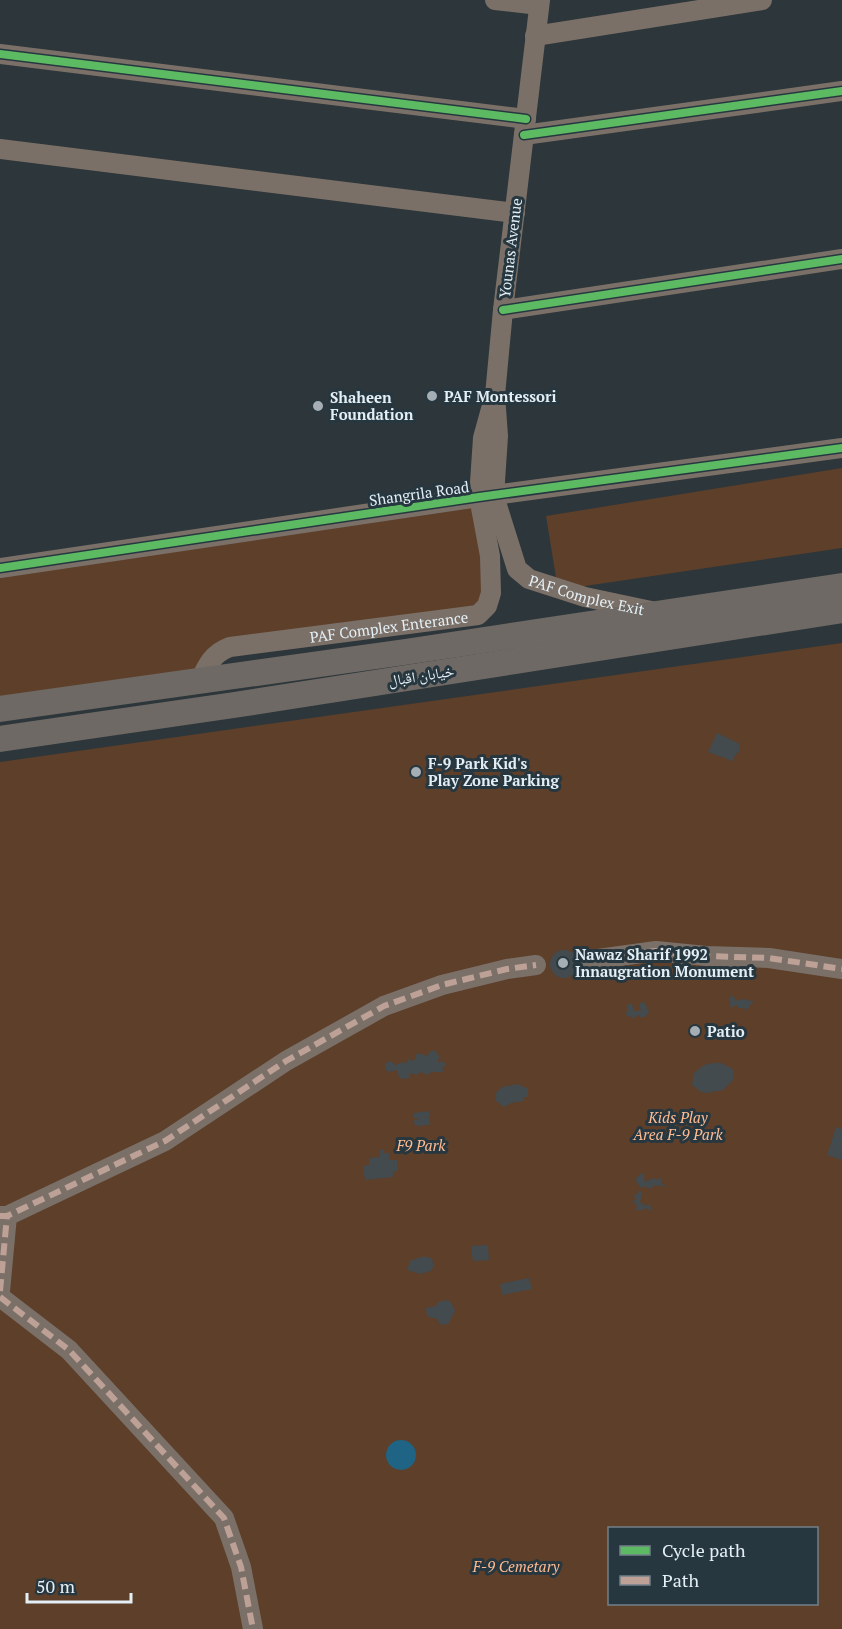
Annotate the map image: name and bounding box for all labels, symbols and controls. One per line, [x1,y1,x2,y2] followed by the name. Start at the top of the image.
[494,197,526,299] street label: Younas Avenue
[444,386,556,406] place label: PAF Montessori
[330,387,414,424] place label: Shaheen Foundation
[425,389,439,403] marker: PAF Montessori
[311,399,325,413] marker: Shaheen Foundation
[368,476,470,510] street label: Shangrila Road
[526,570,647,619] street label: PAF Complex Exit
[308,606,469,647] street label: PAF Complex Enterance
[387,660,456,691] street label: خیابان اقبال
[428,753,559,790] place label: F-9 Park Kid's Play Zone Parking
[409,765,423,779] marker: F-9 Park Kid's Play Zone Parking
[575,944,754,981] place label: Nawaz Sharif 1992 Innaugration Monument
[556,956,570,970] marker: Nawaz Sharif 1992 Innaugration Monument
[707,1021,745,1041] place label: Patio
[688,1024,702,1038] marker: Patio
[632,1107,724,1144] park label: Kids Play Area F-9 Park
[395,1135,446,1155] park label: F9 Park
[608,1527,818,1605] legend
[662,1538,746,1562] text: Cycle path
[472,1556,560,1576] park label: F-9 Cemetary
[27,1566,130,1604] scale bar
[662,1568,699,1592] text: Path
[36,1574,76,1598] text: 50 m

